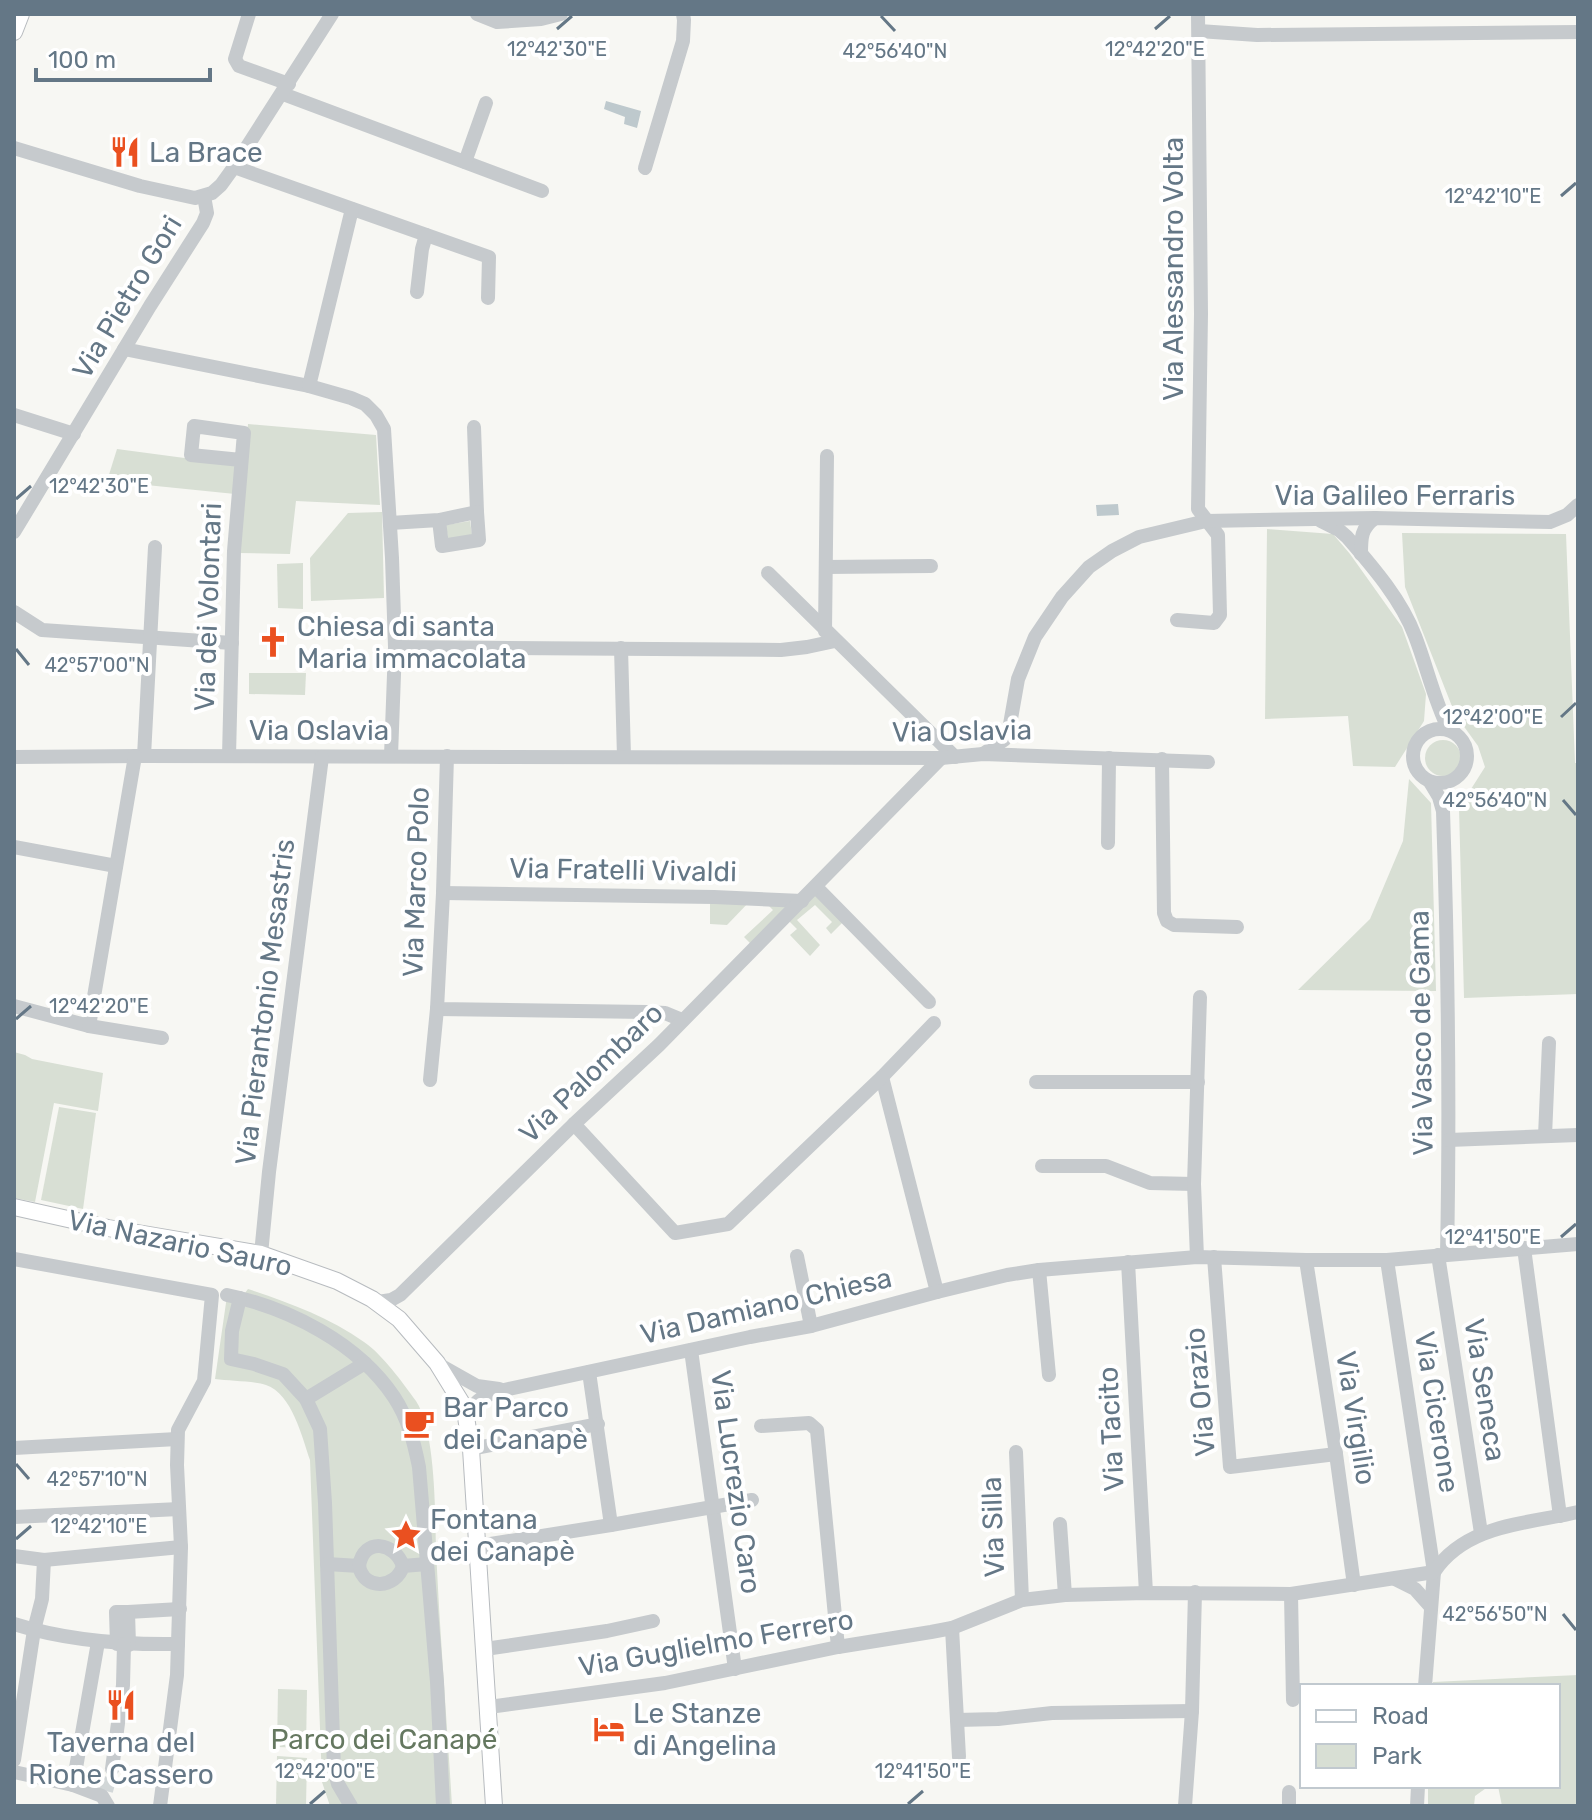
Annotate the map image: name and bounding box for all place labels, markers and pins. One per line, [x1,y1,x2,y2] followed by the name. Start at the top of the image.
[108,135,142,169] restaurant icon: La Brace
[149,136,263,169] place label: La Brace
[297,610,527,675] place label: Chiesa di santa Maria immacolata
[256,625,290,659] church icon: Chiesa di santa Maria immacolata
[443,1391,588,1456] place label: Bar Parco dei Canapè
[402,1406,436,1440] cafe icon: Bar Parco dei Canapè
[430,1503,575,1568] place label: Fontana dei Canapè
[389,1518,423,1552] place icon: Fontana dei Canapè
[104,1688,138,1722] restaurant icon: Taverna del Rione Cassero
[633,1697,777,1762] place label: Le Stanze di Angelina
[592,1712,626,1746] hotel icon: Le Stanze di Angelina
[28,1726,214,1791] place label: Taverna del Rione Cassero

